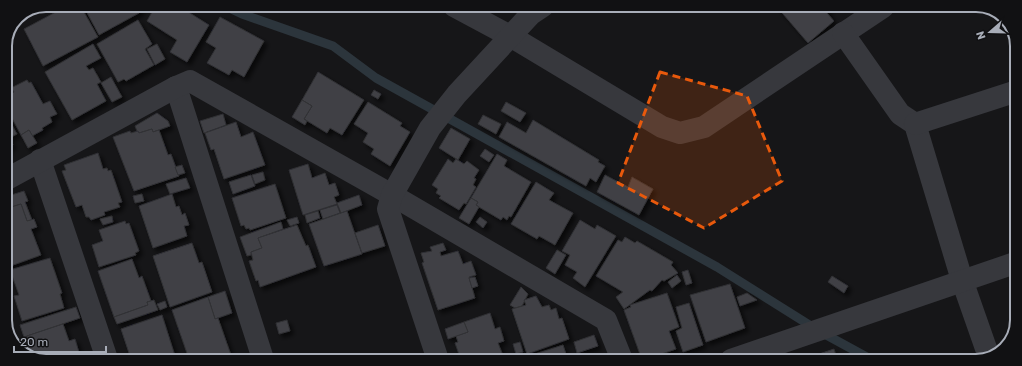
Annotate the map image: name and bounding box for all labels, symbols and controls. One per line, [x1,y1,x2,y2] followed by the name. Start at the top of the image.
[970,12,1010,52] north arrow
[974,29,989,41] text: N
[14,328,106,354] scale bar
[20,335,48,349] text: 20 m

